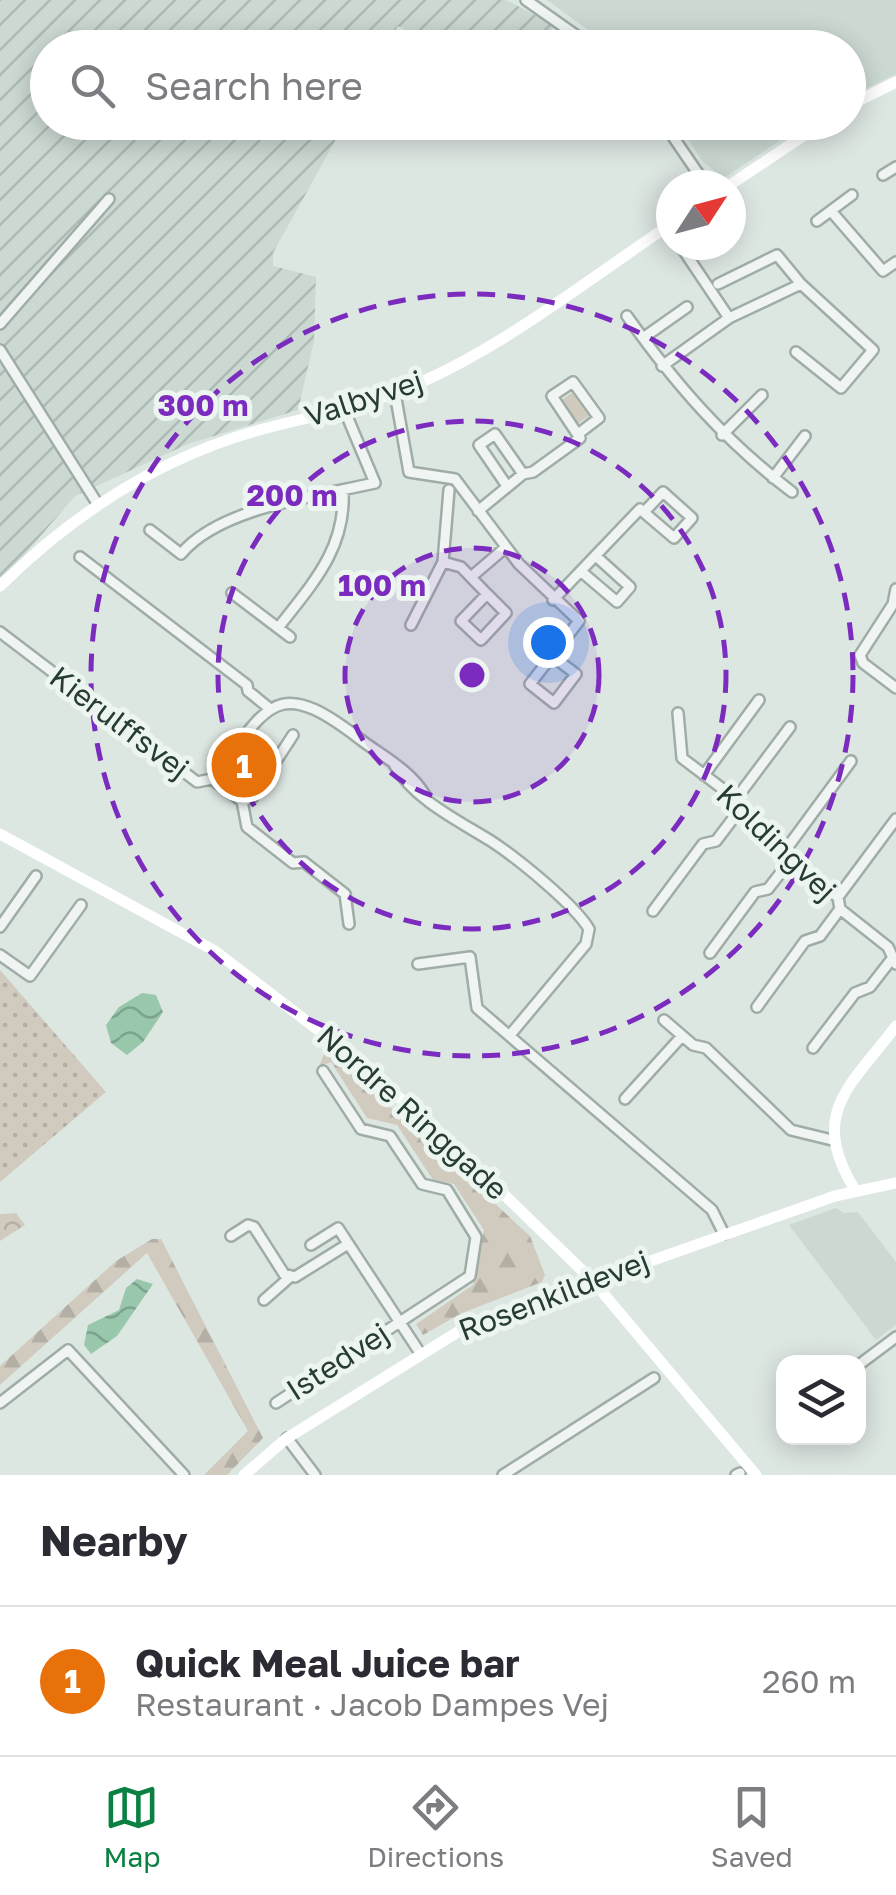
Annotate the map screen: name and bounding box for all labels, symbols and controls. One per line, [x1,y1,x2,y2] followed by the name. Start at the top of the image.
[30,30,866,140] search box
[65,58,120,113] icon: search
[145,63,363,108] text: Search here
[656,170,746,260] north arrow
[300,362,427,434] street label: Valbyvej
[157,387,249,423] text: 300 m
[246,477,338,513] text: 200 m
[338,567,426,603] text: 100 m
[523,617,574,668] your location
[454,657,490,693] centre of rings
[43,658,196,786] street label: Kierulffsvej
[212,728,276,802] pin: 1
[709,776,844,908] street label: Koldingvej
[310,1017,515,1207] street label: Nordre Ringgade
[453,1242,654,1348] street label: Rosenkildevej
[280,1315,395,1408] street label: Istedvej
[776,1355,866,1445] map controls
[776,1355,866,1445] button: layers
[40,1515,188,1565] text: Nearby
[135,1640,520,1685] text: Quick Meal Juice bar
[64,1662,81,1700] text: 1
[762,1662,856,1700] text: 260 m
[135,1685,609,1723] text: Restaurant · Jacob Dampes Vej
[103,1780,161,1873] tab: Map
[367,1780,504,1873] tab: Directions
[711,1780,793,1873] tab: Saved

